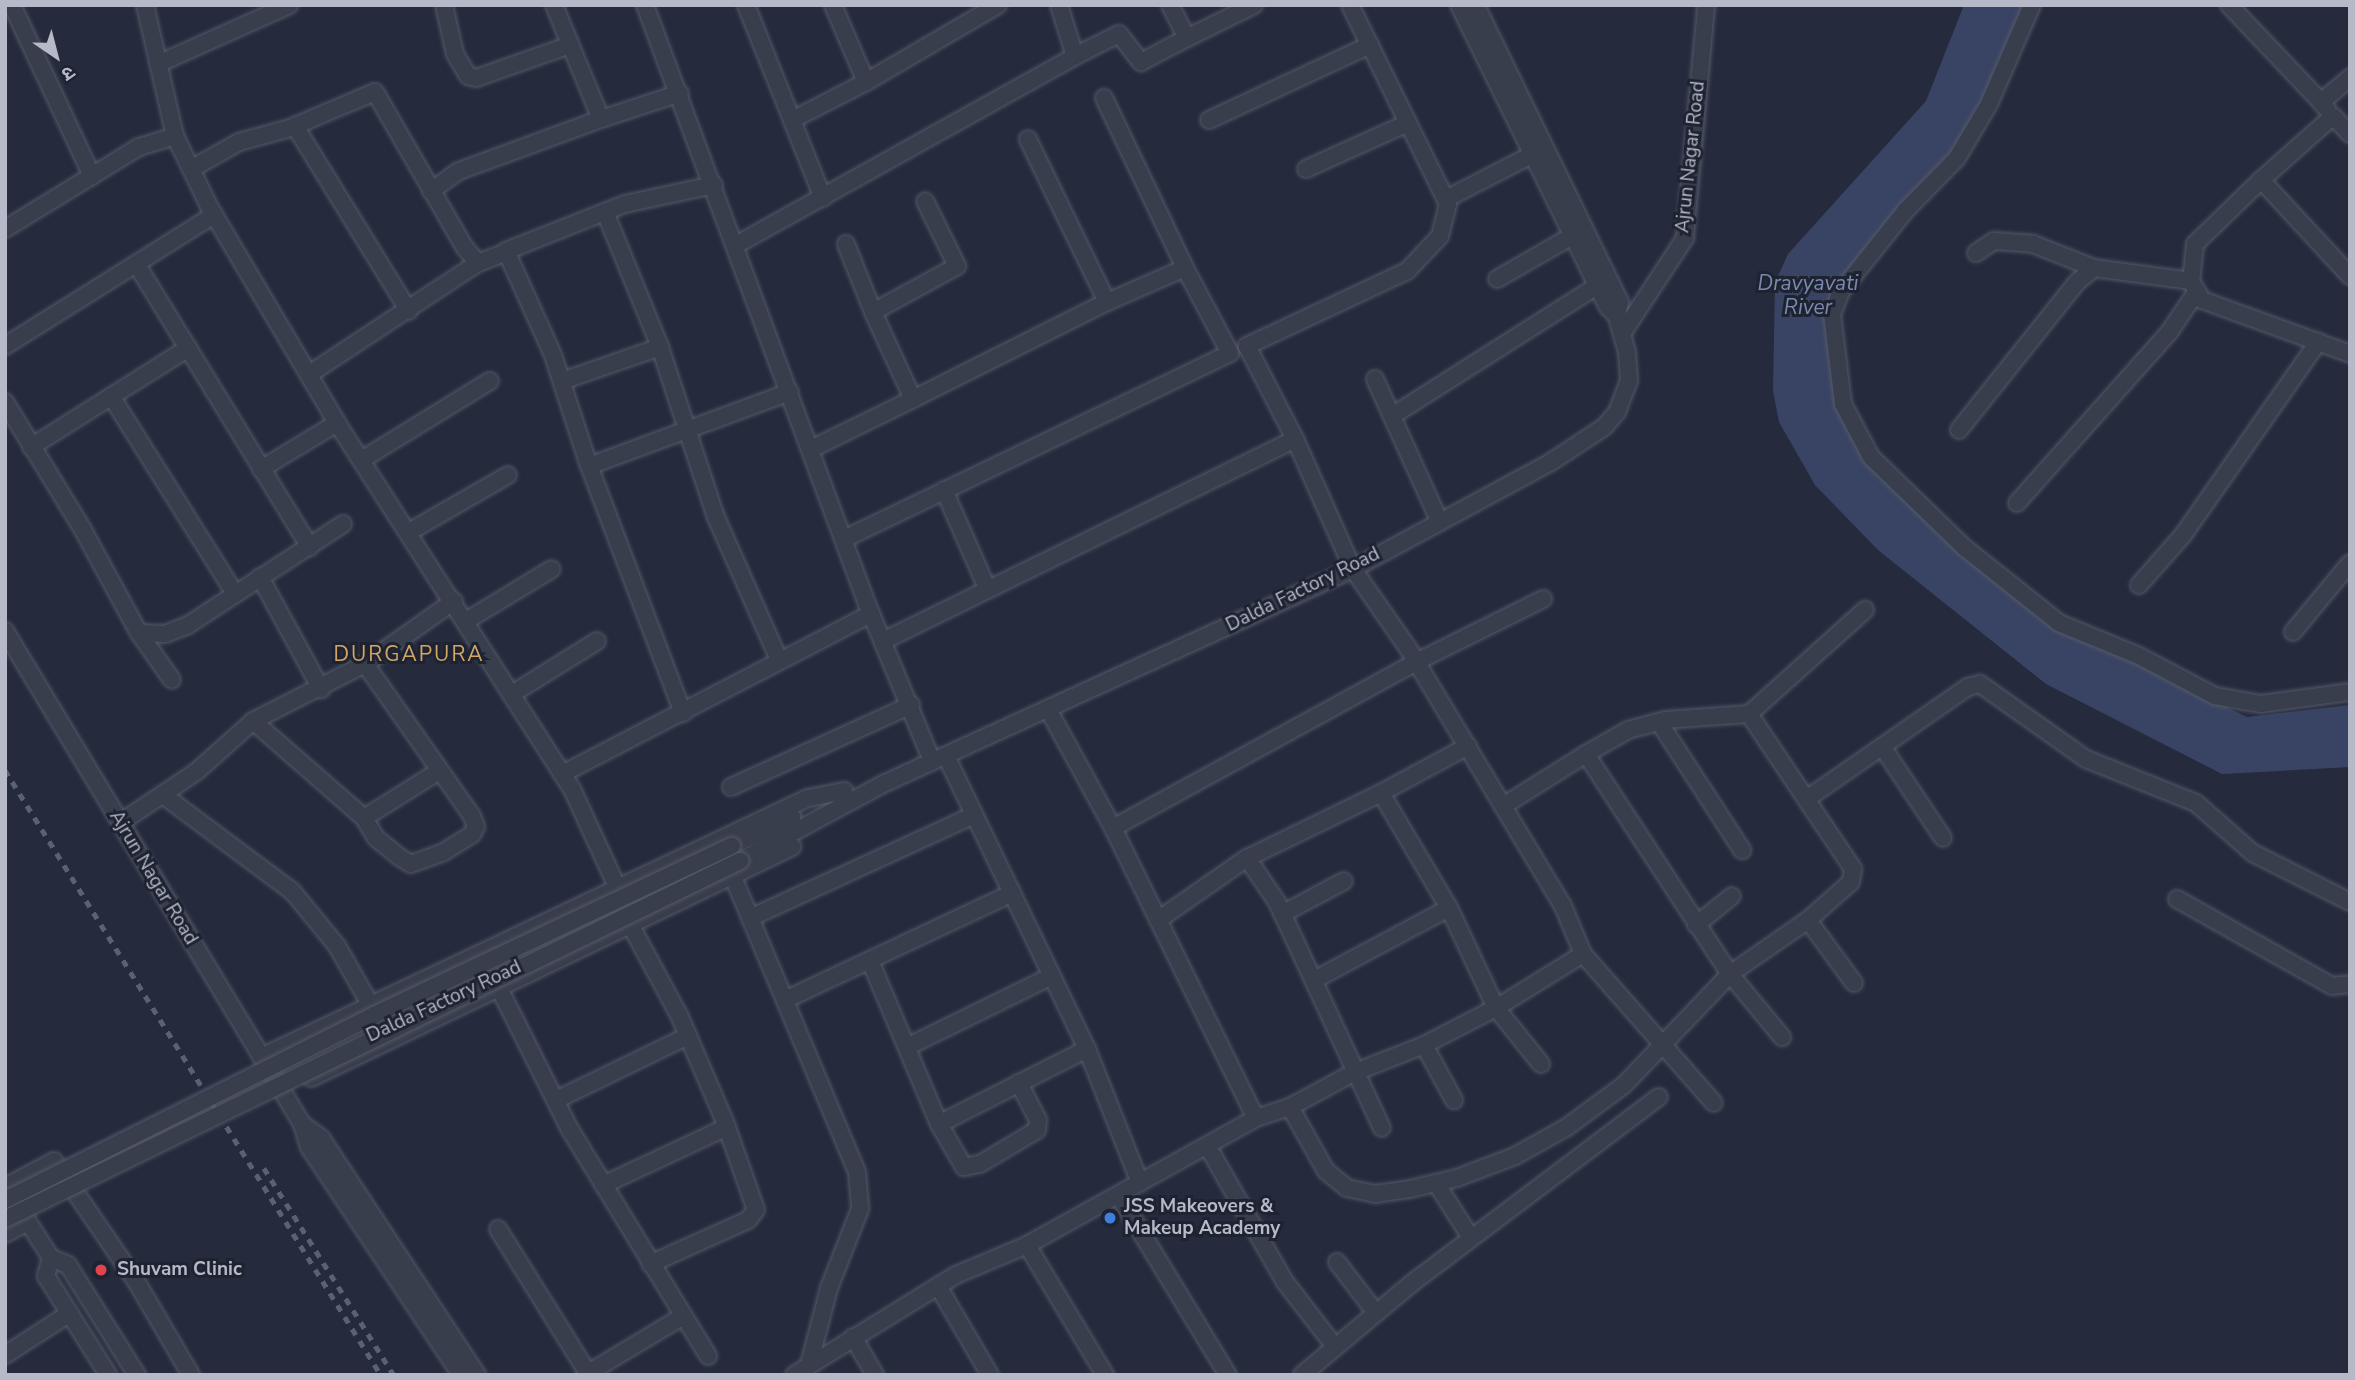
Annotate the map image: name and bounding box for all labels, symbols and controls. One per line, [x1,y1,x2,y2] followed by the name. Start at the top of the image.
[21,21,91,91] north arrow
[56,59,80,87] text: उ
[1672,80,1710,234] street label: Ajrun Nagar Road
[1758,270,1858,320] water label: Dravyavati River
[1223,543,1383,637] street label: Dalda Factory Road
[335,641,483,667] district label: DURGAPURA
[104,807,202,949] street label: Ajrun Nagar Road
[363,956,525,1048] street label: Dalda Factory Road
[1124,1196,1280,1240] place label: JSS Makeovers & Makeup Academy
[1102,1210,1118,1226] marker: JSS Makeovers & Makeup Academy
[117,1259,242,1281] place label: Shuvam Clinic
[91,1260,111,1280] marker: Shuvam Clinic

